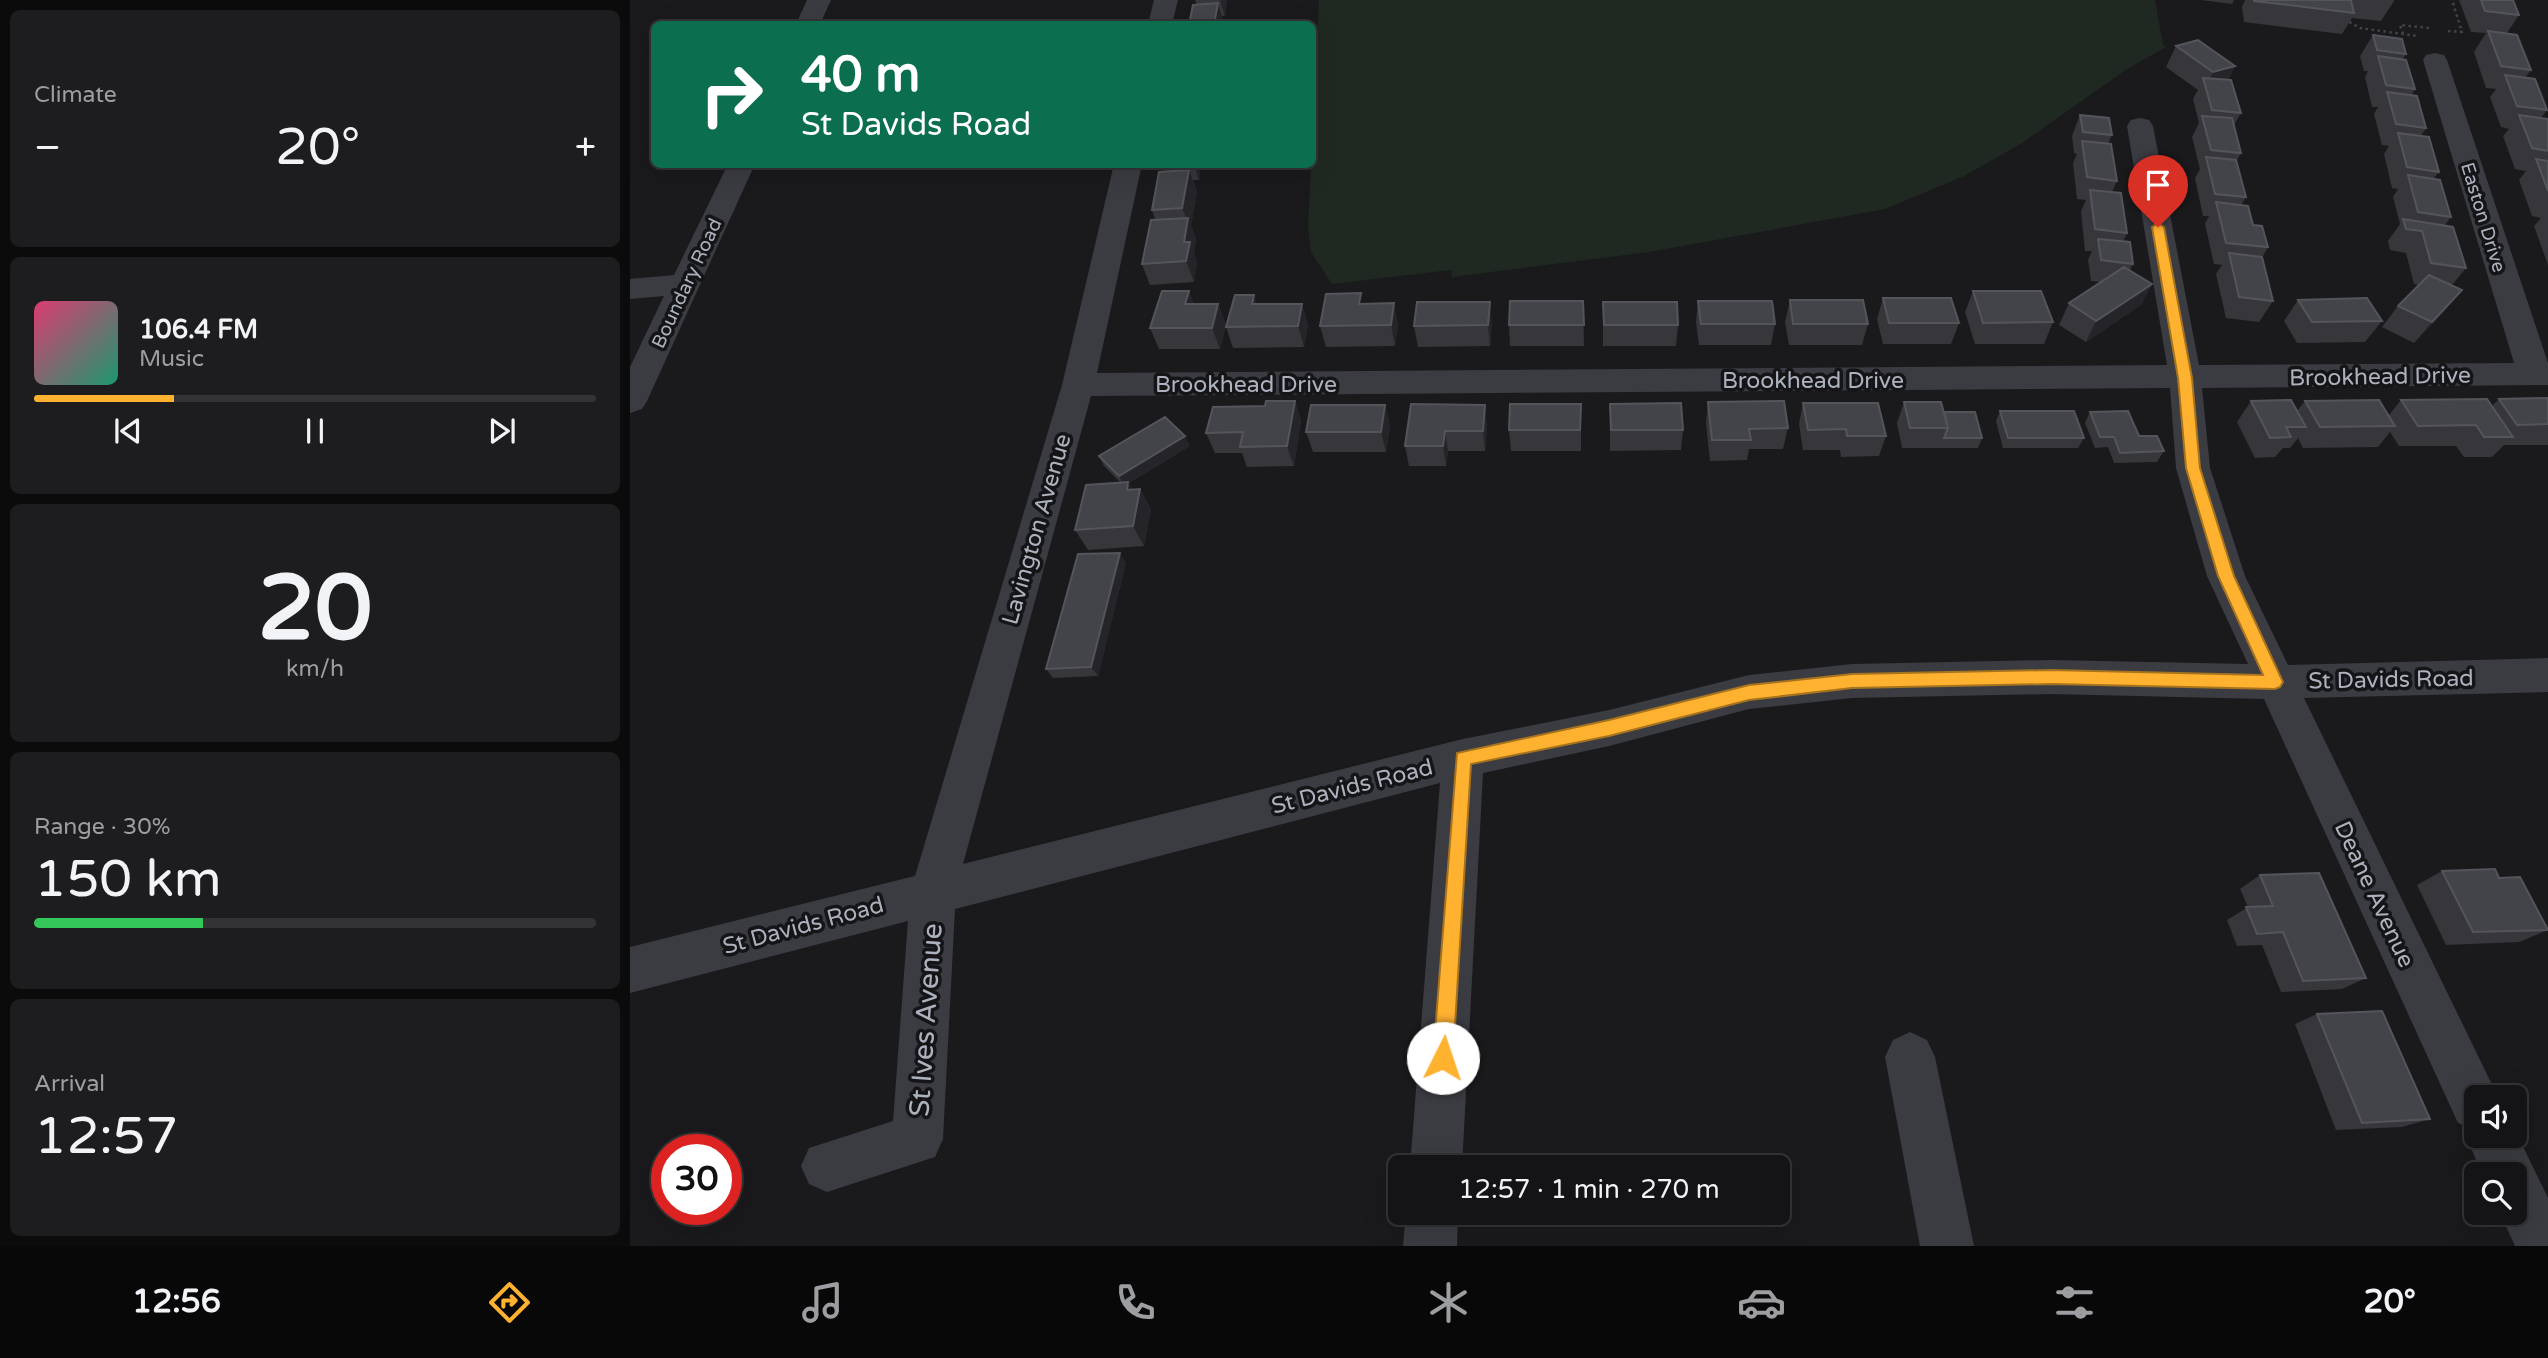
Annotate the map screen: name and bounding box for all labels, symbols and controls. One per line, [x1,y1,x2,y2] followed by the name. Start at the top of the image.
[801,46,920,105] text: 40 m
[686,49,777,140] icon: right
[34,81,117,109] text: Climate
[801,106,1031,144] text: St Davids Road
[275,116,360,179] text: 20°
[34,125,61,171] text: −
[575,125,596,171] text: +
[2128,155,2188,227] pin
[2456,160,2510,275] street label: Easton Drive
[2139,166,2177,204] icon: arrive
[647,215,727,352] street label: Boundary Road
[139,314,258,345] text: 106.4 FM
[139,345,204,373] text: Music
[2289,361,2471,393] street label: Brookhead Drive
[1722,367,1904,395] street label: Brookhead Drive
[1155,371,1337,399] street label: Brookhead Drive
[109,412,147,450] icon: previous
[296,412,334,450] icon: pause
[483,412,521,450] icon: next
[996,431,1078,628] street label: Lavington Avenue
[258,554,372,664] text: 20
[286,655,344,683] text: km/h
[2308,665,2474,695] street label: St Davids Road
[1269,753,1436,821] street label: St Davids Road
[34,813,170,841] text: Range · 30%
[2328,817,2420,972] street label: Deane Avenue
[34,848,222,911] text: 150 km
[720,891,887,961] street label: St Davids Road
[902,922,950,1118] street label: St Ives Avenue
[1406,1021,1480,1095] position arrow
[34,1070,105,1098] text: Arrival
[2464,1085,2527,1225] map controls
[2464,1085,2527,1148] button: sound
[34,1105,178,1168] text: 12:57
[651,1134,742,1225] speed limit sign: 30
[2464,1162,2527,1225] button: search
[1458,1174,1720,1205] text: 12:57 · 1 min · 270 m
[485,1278,534,1327] icon: directions
[798,1278,847,1327] icon: music
[1111,1278,1160,1327] icon: phone
[1424,1278,1473,1327] icon: climate
[1737,1278,1786,1327] icon: car
[2050,1278,2099,1327] icon: filters
[132,1283,221,1321] text: 12:56
[2364,1283,2416,1321] text: 20°

